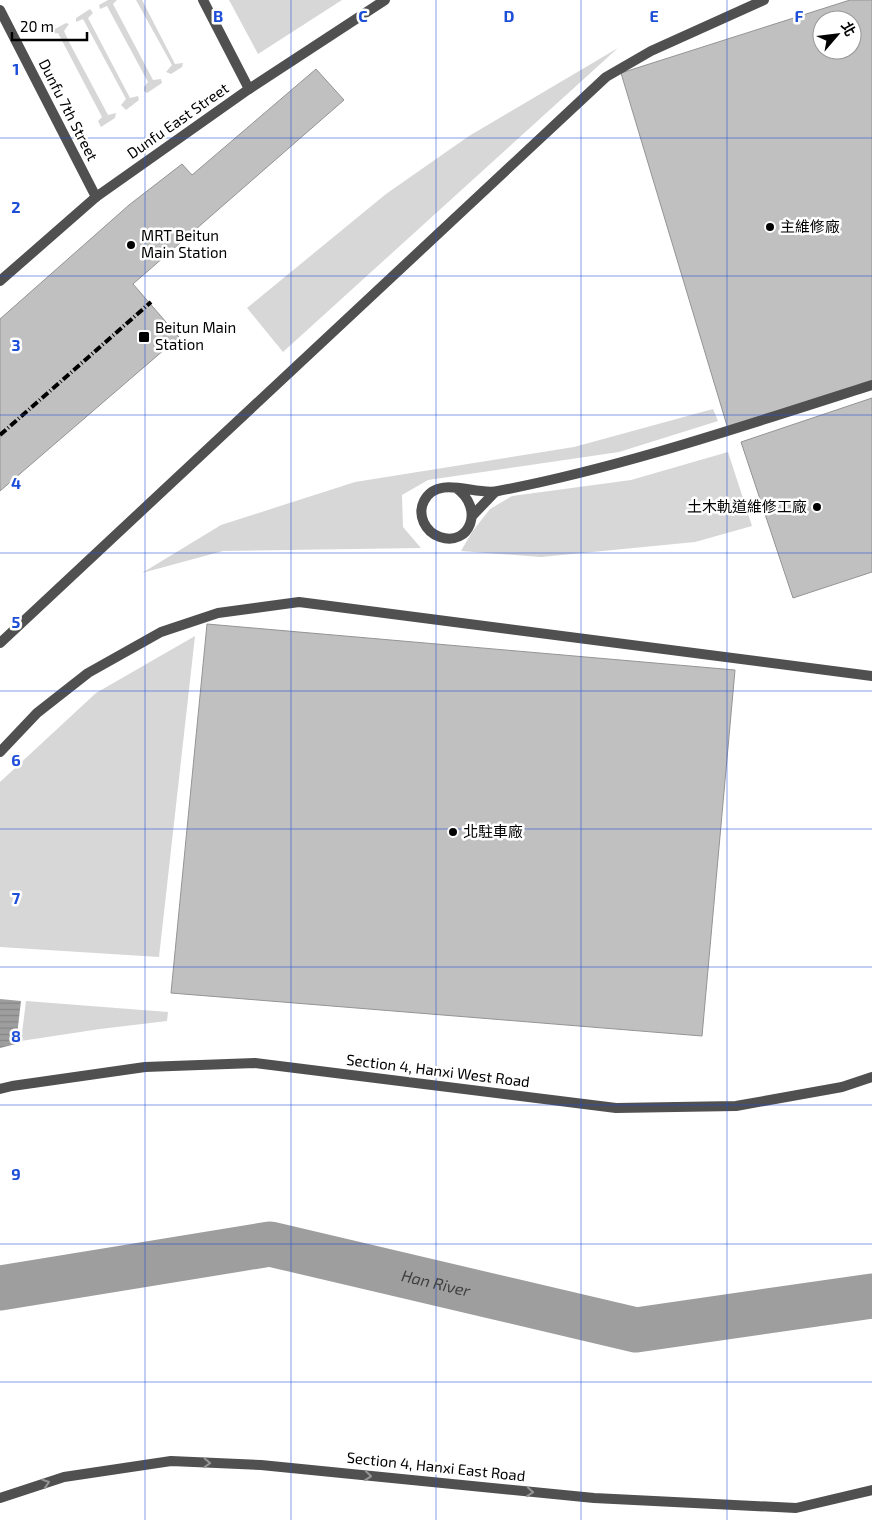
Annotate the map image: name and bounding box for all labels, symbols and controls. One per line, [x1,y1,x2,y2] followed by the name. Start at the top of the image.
[213,6,223,25] text: B
[358,6,368,25] text: C
[504,6,515,25] text: D
[649,6,659,25] text: E
[795,6,804,25] text: F
[12,10,88,42] scale bar
[812,10,862,60] north arrow
[20,17,54,35] text: 20 m
[838,18,860,39] text: 北
[35,56,102,164] street label: Dunfu 7th Street
[13,59,19,78] text: 1
[123,78,232,162] street label: Dunfu East Street
[11,197,21,216] text: 2
[780,217,840,235] place label: 主維修廠
[764,221,776,233] marker: 主維修廠
[141,226,227,261] place label: MRT Beitun Main Station
[125,239,137,251] marker: MRT Beitun Main Station
[155,318,236,353] place label: Beitun Main Station
[137,330,151,344] marker: Beitun Main Station
[11,335,21,354] text: 3
[11,473,21,492] text: 4
[687,497,807,515] place label: 土木軌道維修工廠
[811,501,823,513] marker: 土木軌道維修工廠
[12,612,21,631] text: 5
[11,750,21,769] text: 6
[463,822,523,840] place label: 北駐車廠
[447,826,459,838] marker: 北駐車廠
[12,888,21,907] text: 7
[11,1026,21,1045] text: 8
[345,1050,531,1090] street label: Section 4, Hanxi West Road
[11,1164,21,1183] text: 9
[400,1265,473,1300] water label: Han River
[346,1448,526,1484] street label: Section 4, Hanxi East Road
[203,1457,211,1468] one-way arrow
[365,1470,373,1481] one-way arrow
[41,1478,50,1488] one-way arrow
[526,1486,534,1497] one-way arrow

